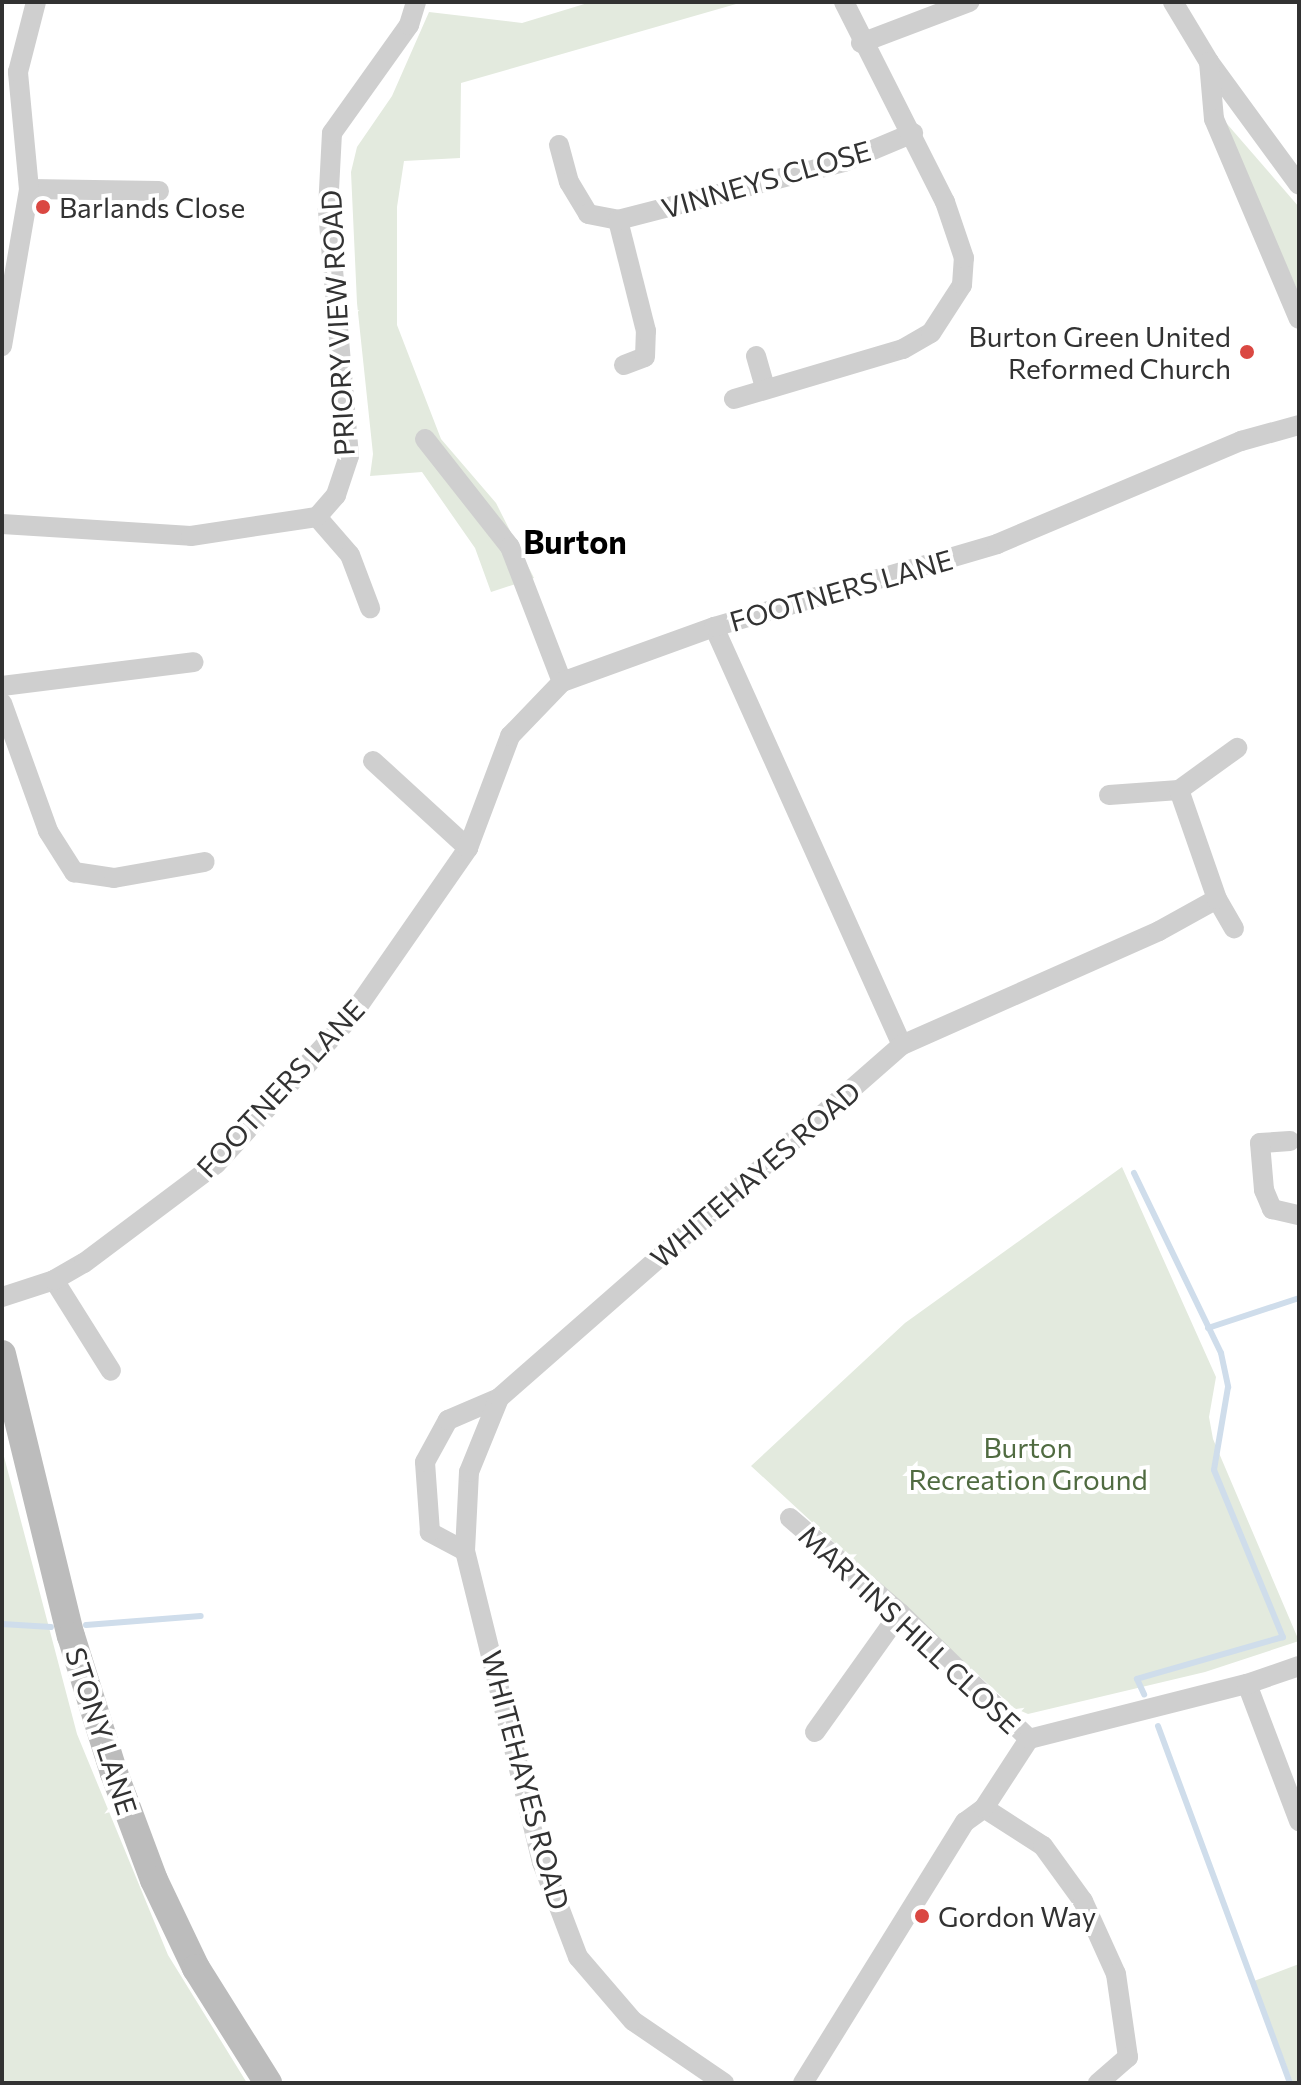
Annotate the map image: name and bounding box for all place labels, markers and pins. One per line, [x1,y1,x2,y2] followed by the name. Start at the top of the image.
[59,190,245,224] place label: Barlands Close
[34,198,52,216] marker: Barlands Close
[969,319,1231,385] place label: Burton Green United Reformed Church
[1238,343,1256,361] marker: Burton Green United Reformed Church
[938,1899,1096,1933] place label: Gordon Way
[913,1907,931,1925] marker: Gordon Way

